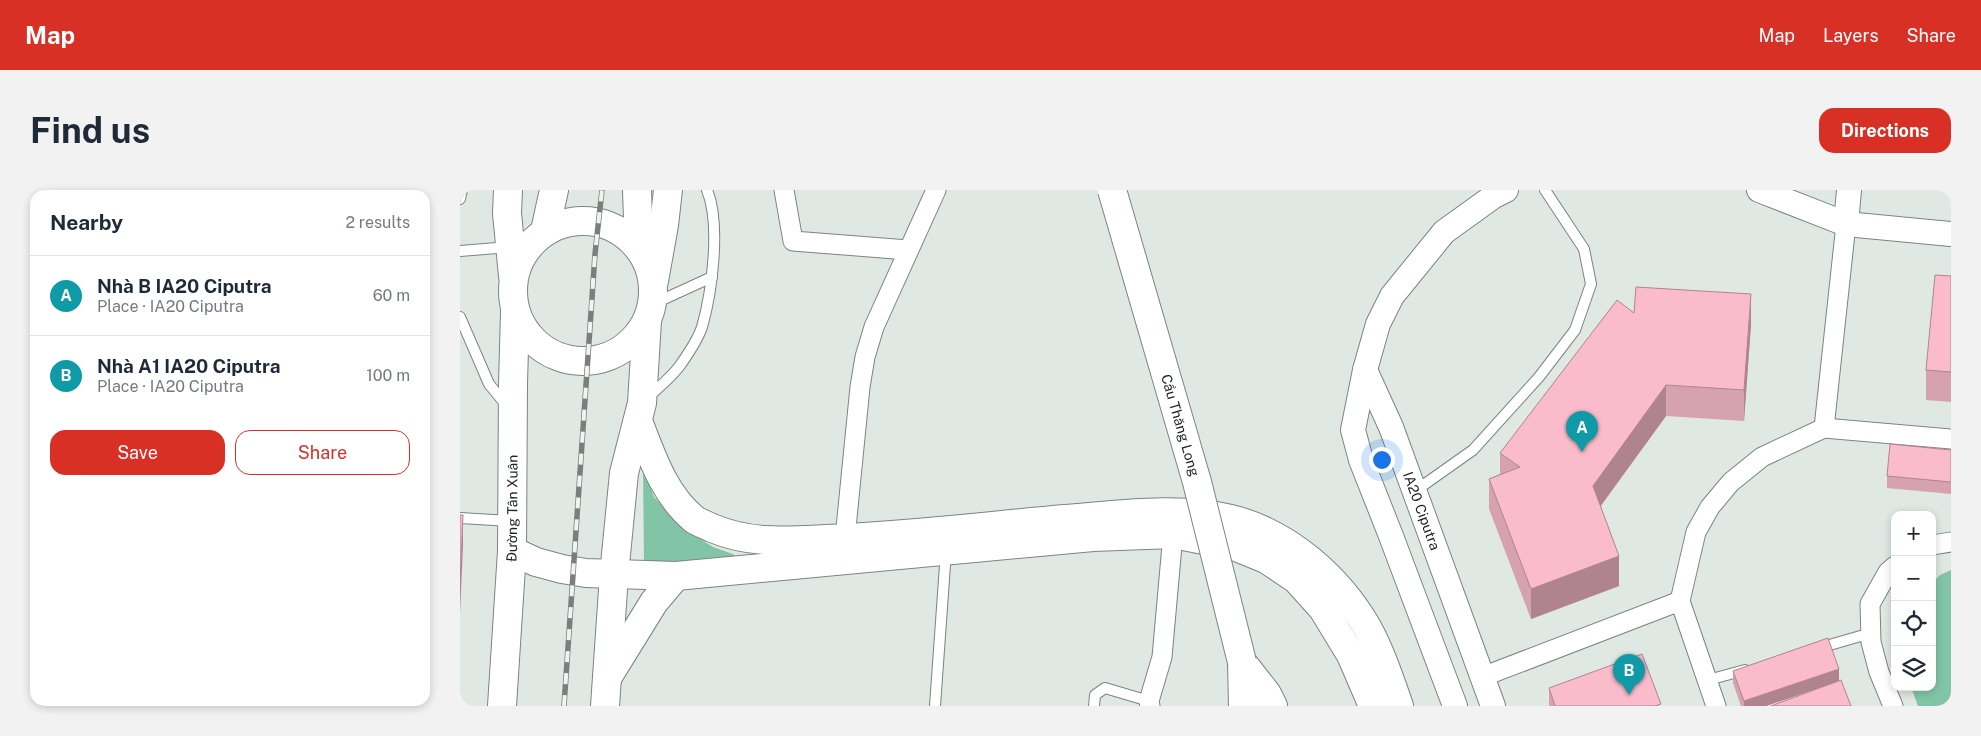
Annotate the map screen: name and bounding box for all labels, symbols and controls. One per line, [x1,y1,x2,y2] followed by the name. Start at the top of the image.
[25,21,75,49] text: Map
[1759,25,1795,46] text: Map
[1823,25,1879,46] text: Layers
[1907,25,1956,46] text: Share
[1819,108,1951,153] button: Directions
[30,110,150,151] text: Find us
[50,210,123,235] text: Nearby
[345,213,410,232] text: 2 results
[97,275,271,297] text: Nhà B IA20 Ciputra
[60,286,72,305] text: A
[373,286,410,305] text: 60 m
[97,297,244,316] text: Place · IA20 Ciputra
[97,355,280,377] text: Nhà A1 IA20 Ciputra
[61,366,71,385] text: B
[366,366,410,385] text: 100 m
[1158,372,1203,478] street label: Cầu Thăng Long
[97,377,244,396] text: Place · IA20 Ciputra
[1566,411,1598,452] pin: A
[50,430,225,475] button: Save
[235,430,410,475] button: Share
[1369,447,1395,473] your location
[503,455,521,563] street label: Đường Tân Xuân
[1400,469,1443,552] street label: IA20 Ciputra
[1891,511,1936,691] map controls
[1891,511,1936,556] button: +
[1891,556,1936,601] button: −
[1891,601,1936,646] button: locate
[1891,646,1936,691] button: layers
[1613,654,1645,695] pin: B

